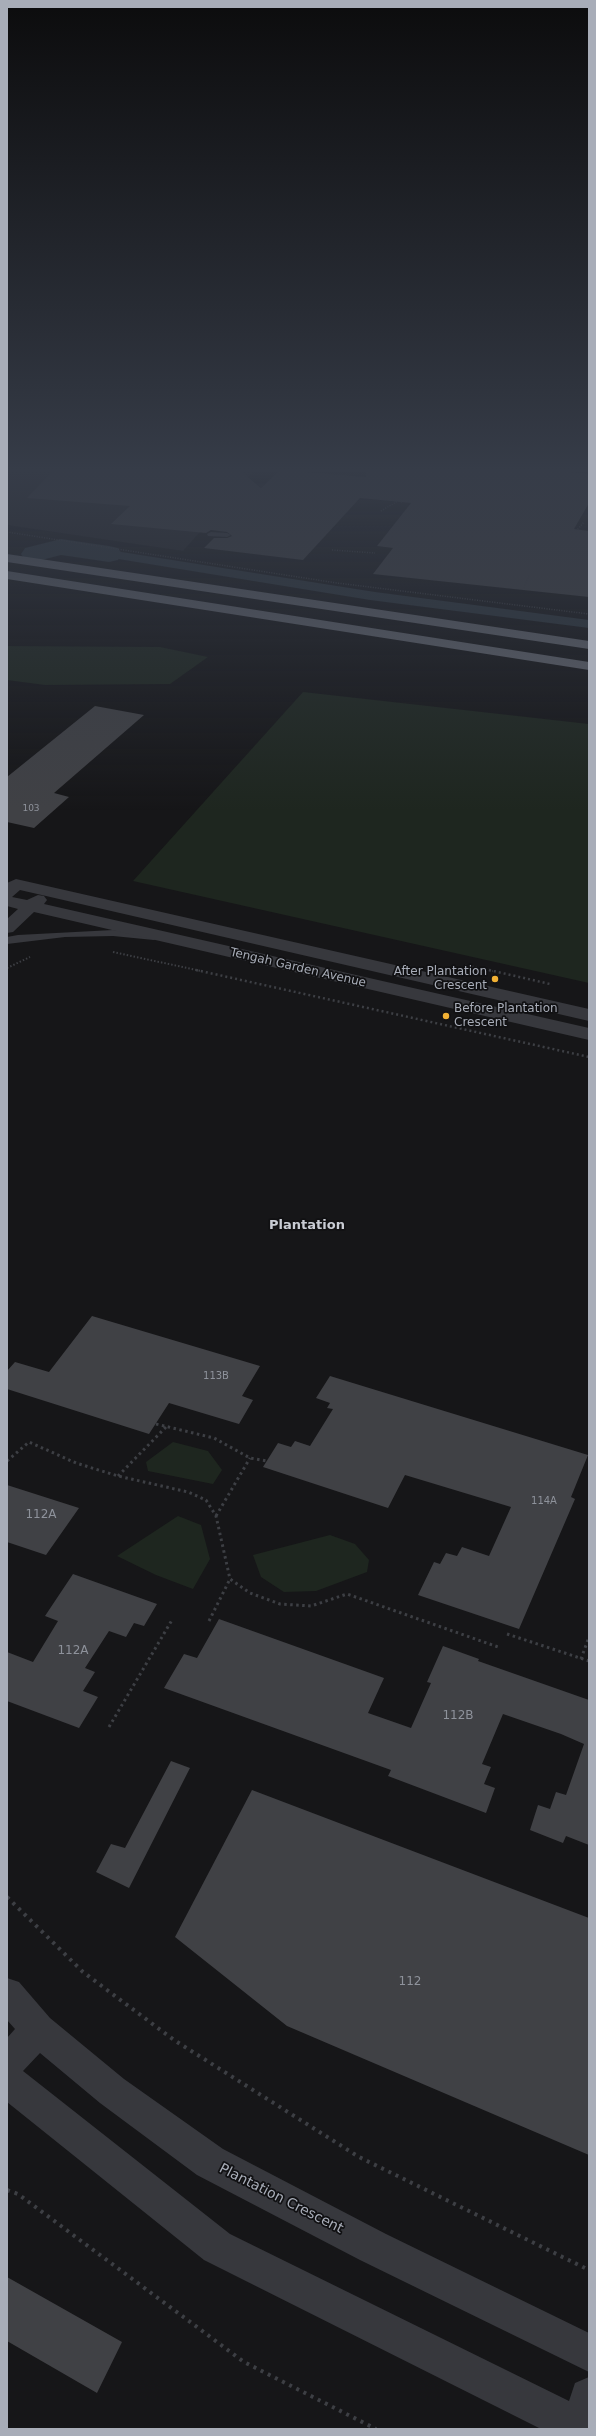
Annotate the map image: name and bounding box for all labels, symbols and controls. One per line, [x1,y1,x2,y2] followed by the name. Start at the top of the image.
[22,804,40,814] house number: 103
[229,945,367,991] street label: Tengah Garden Avenue
[394,965,487,993] place label: After Plantation Crescent
[490,974,500,984] marker: After Plantation Crescent
[454,1002,558,1030] place label: Before Plantation Crescent
[441,1011,451,1021] marker: Before Plantation Crescent
[269,1218,345,1234] district label: Plantation
[203,1370,229,1382] house number: 113B
[531,1495,557,1507] house number: 114A
[25,1508,57,1522] house number: 112A
[57,1644,89,1658] house number: 112A
[442,1709,474,1723] house number: 112B
[399,1975,421,1989] house number: 112
[216,2160,346,2238] street label: Plantation Crescent

